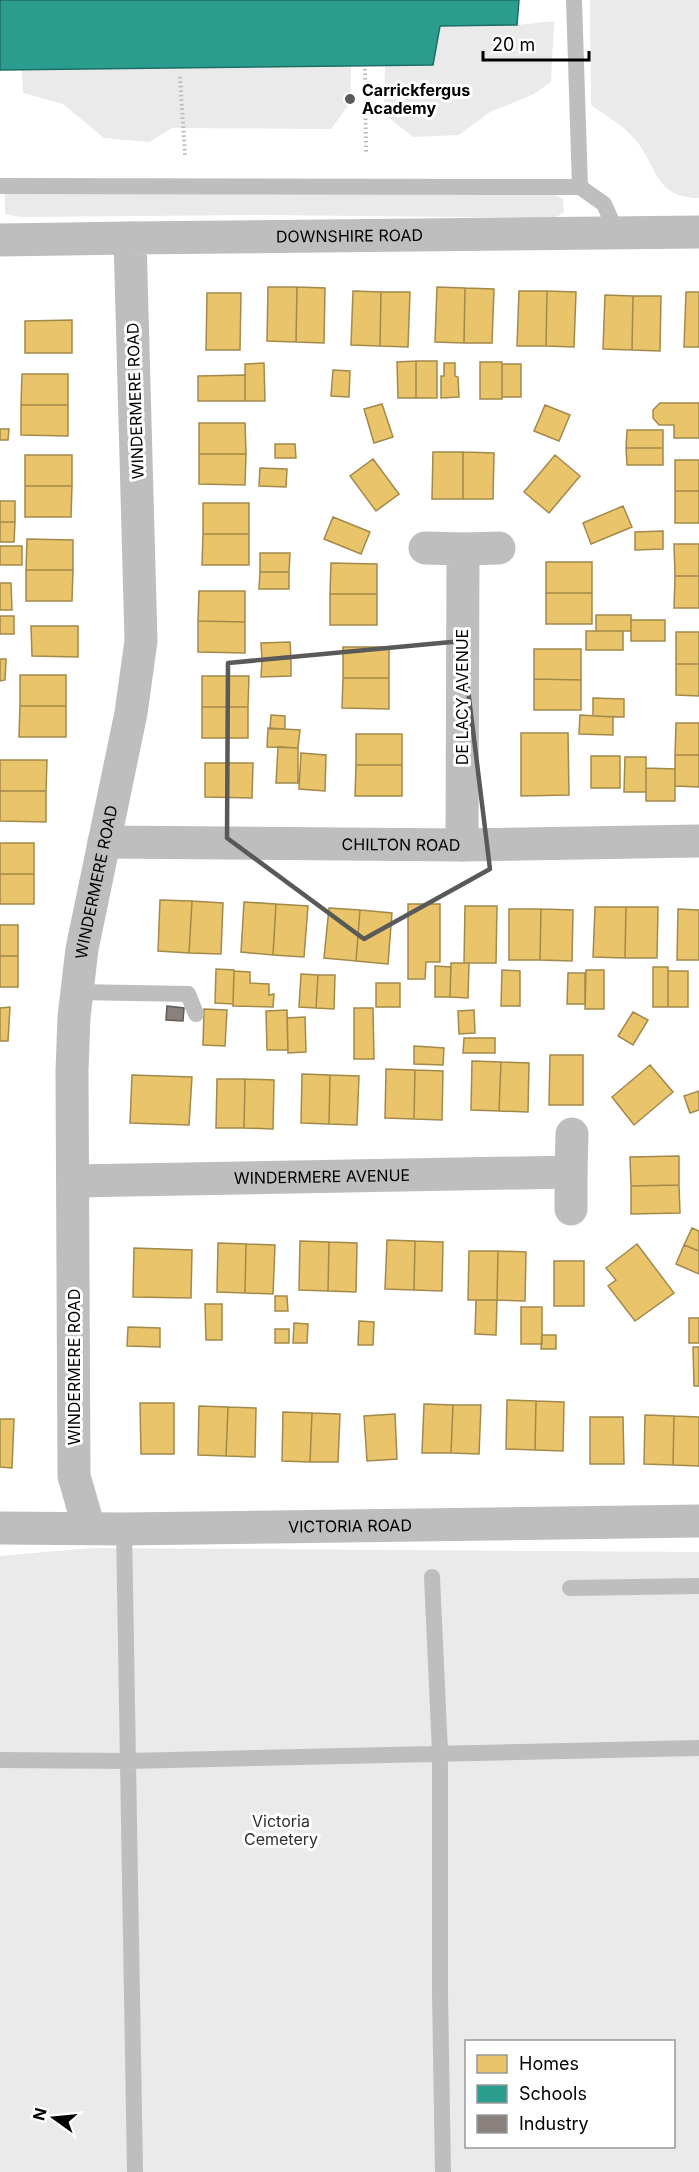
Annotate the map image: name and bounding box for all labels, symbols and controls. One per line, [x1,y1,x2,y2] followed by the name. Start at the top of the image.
[483,24,590,62] scale bar
[492,34,535,55] text: 20 m
[362,80,470,118] place label: Carrickfergus Academy
[343,92,357,106] marker: Carrickfergus Academy
[276,225,423,246] street label: DOWNSHIRE ROAD
[122,322,148,480] street label: WINDERMERE ROAD
[452,629,472,765] street label: DE LACY AVENUE
[71,803,122,960] street label: WINDERMERE ROAD
[342,834,460,855] street label: CHILTON ROAD
[234,1165,410,1188] street label: WINDERMERE AVENUE
[64,1289,84,1445] street label: WINDERMERE ROAD
[288,1515,412,1537] street label: VICTORIA ROAD
[244,1811,318,1849] park label: Victoria Cemetery
[465,2040,675,2148] legend
[519,2053,579,2074] text: Homes
[519,2083,587,2104] text: Schools
[24,2088,84,2148] north arrow
[28,2106,51,2123] text: N
[519,2113,589,2134] text: Industry

